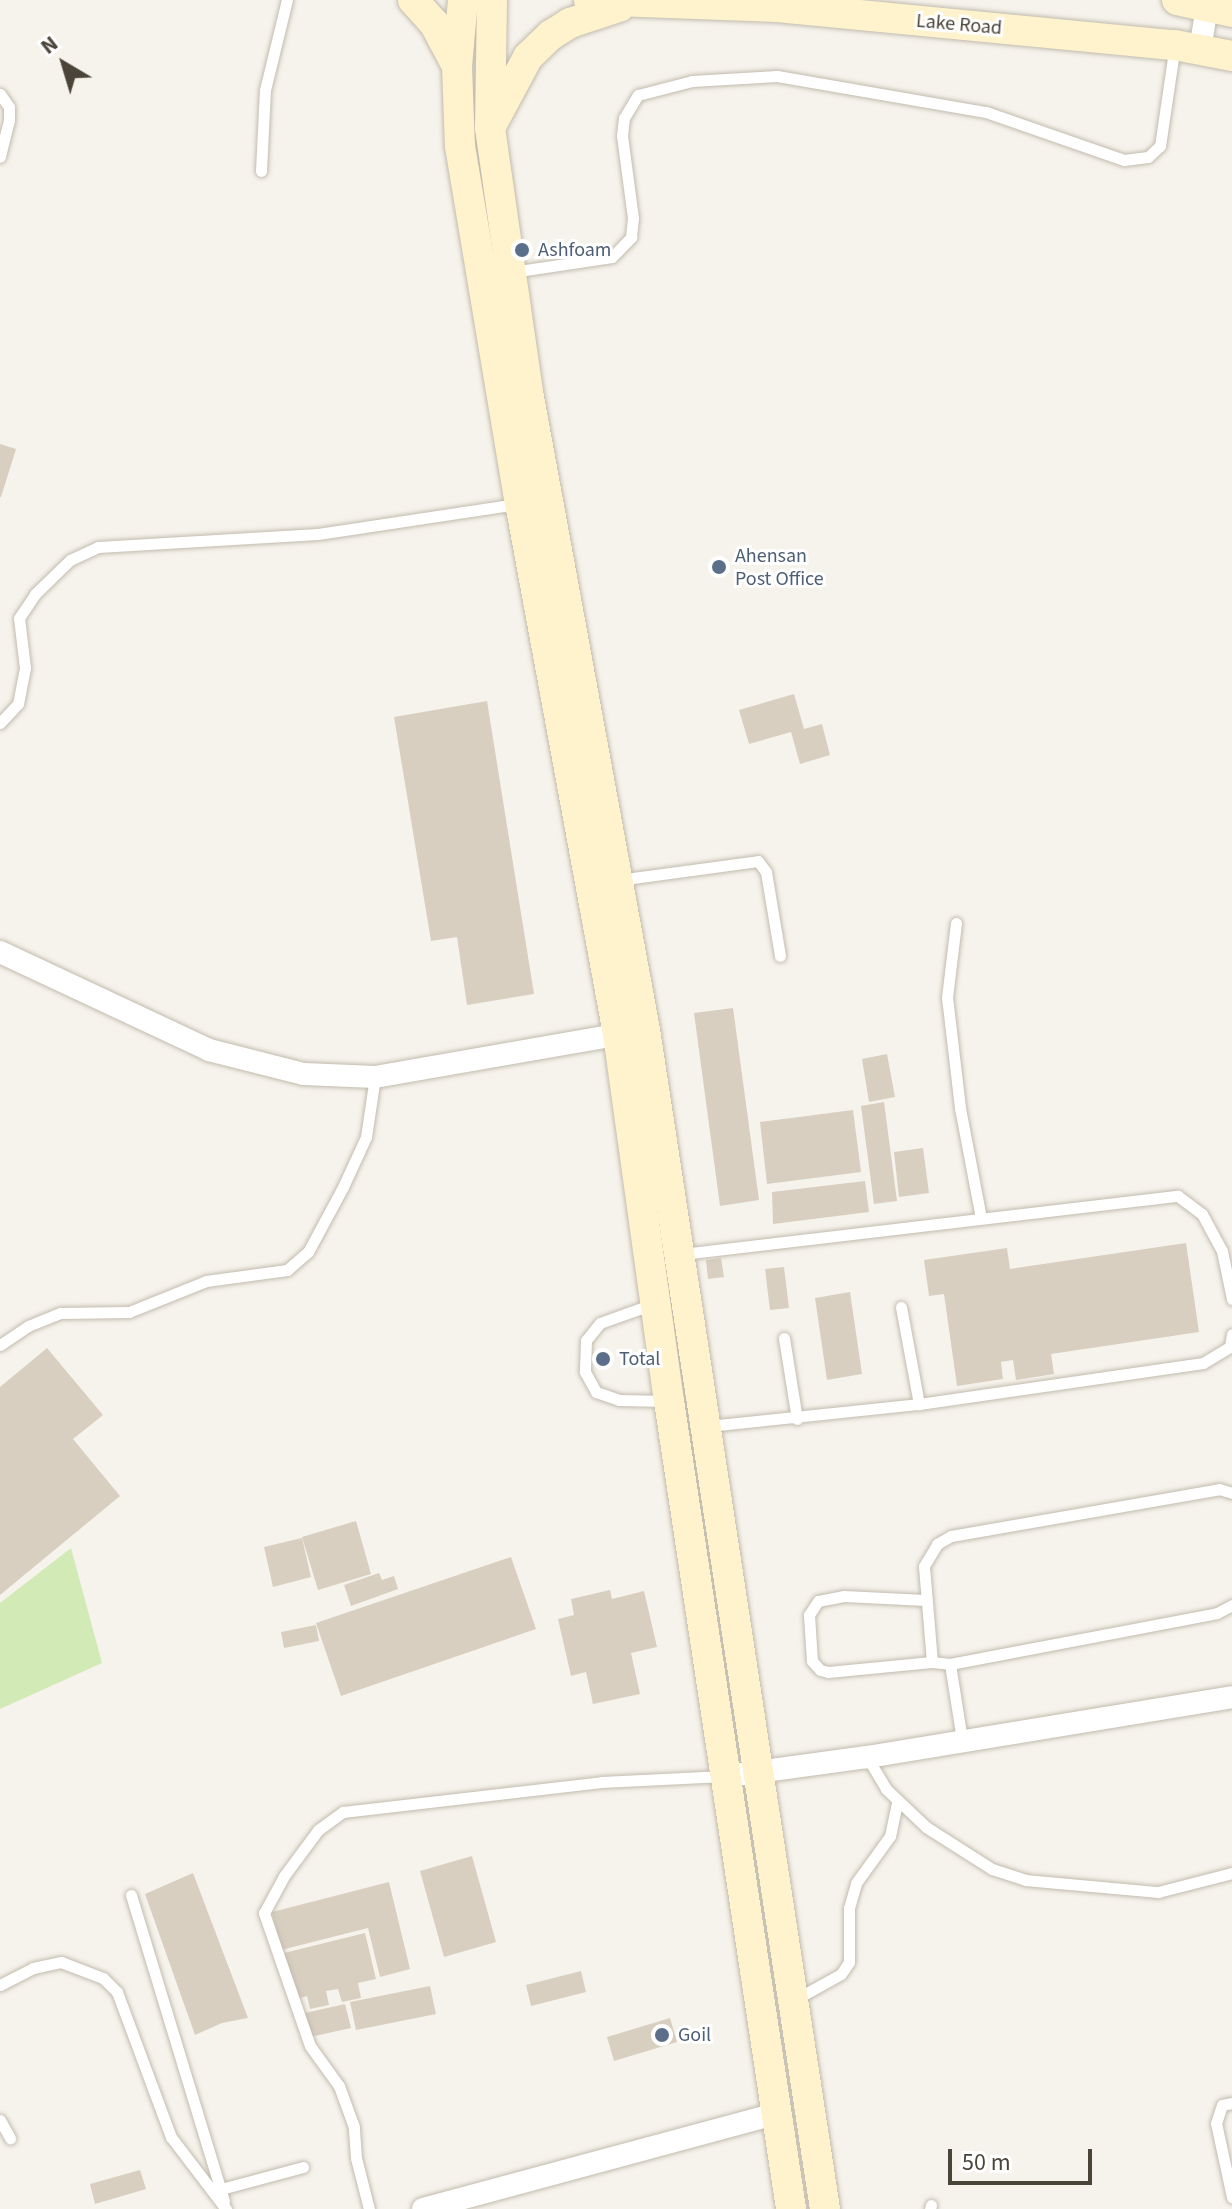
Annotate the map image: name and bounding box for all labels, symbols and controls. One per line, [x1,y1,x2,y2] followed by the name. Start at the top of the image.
[915,9,1003,41] street label: Lake Road
[24,24,104,104] north arrow
[34,28,65,62] text: N
[538,238,611,262] place label: Ashfoam
[513,241,531,259] marker: Ashfoam
[735,544,824,591] place label: Ahensan Post Office
[710,558,728,576] marker: Ahensan Post Office
[619,1347,660,1371] place label: Total
[594,1350,612,1368] marker: Total
[678,2023,711,2047] place label: Goil
[653,2026,671,2044] marker: Goil
[952,2133,1096,2183] scale bar
[962,2145,1011,2180] text: 50 m

